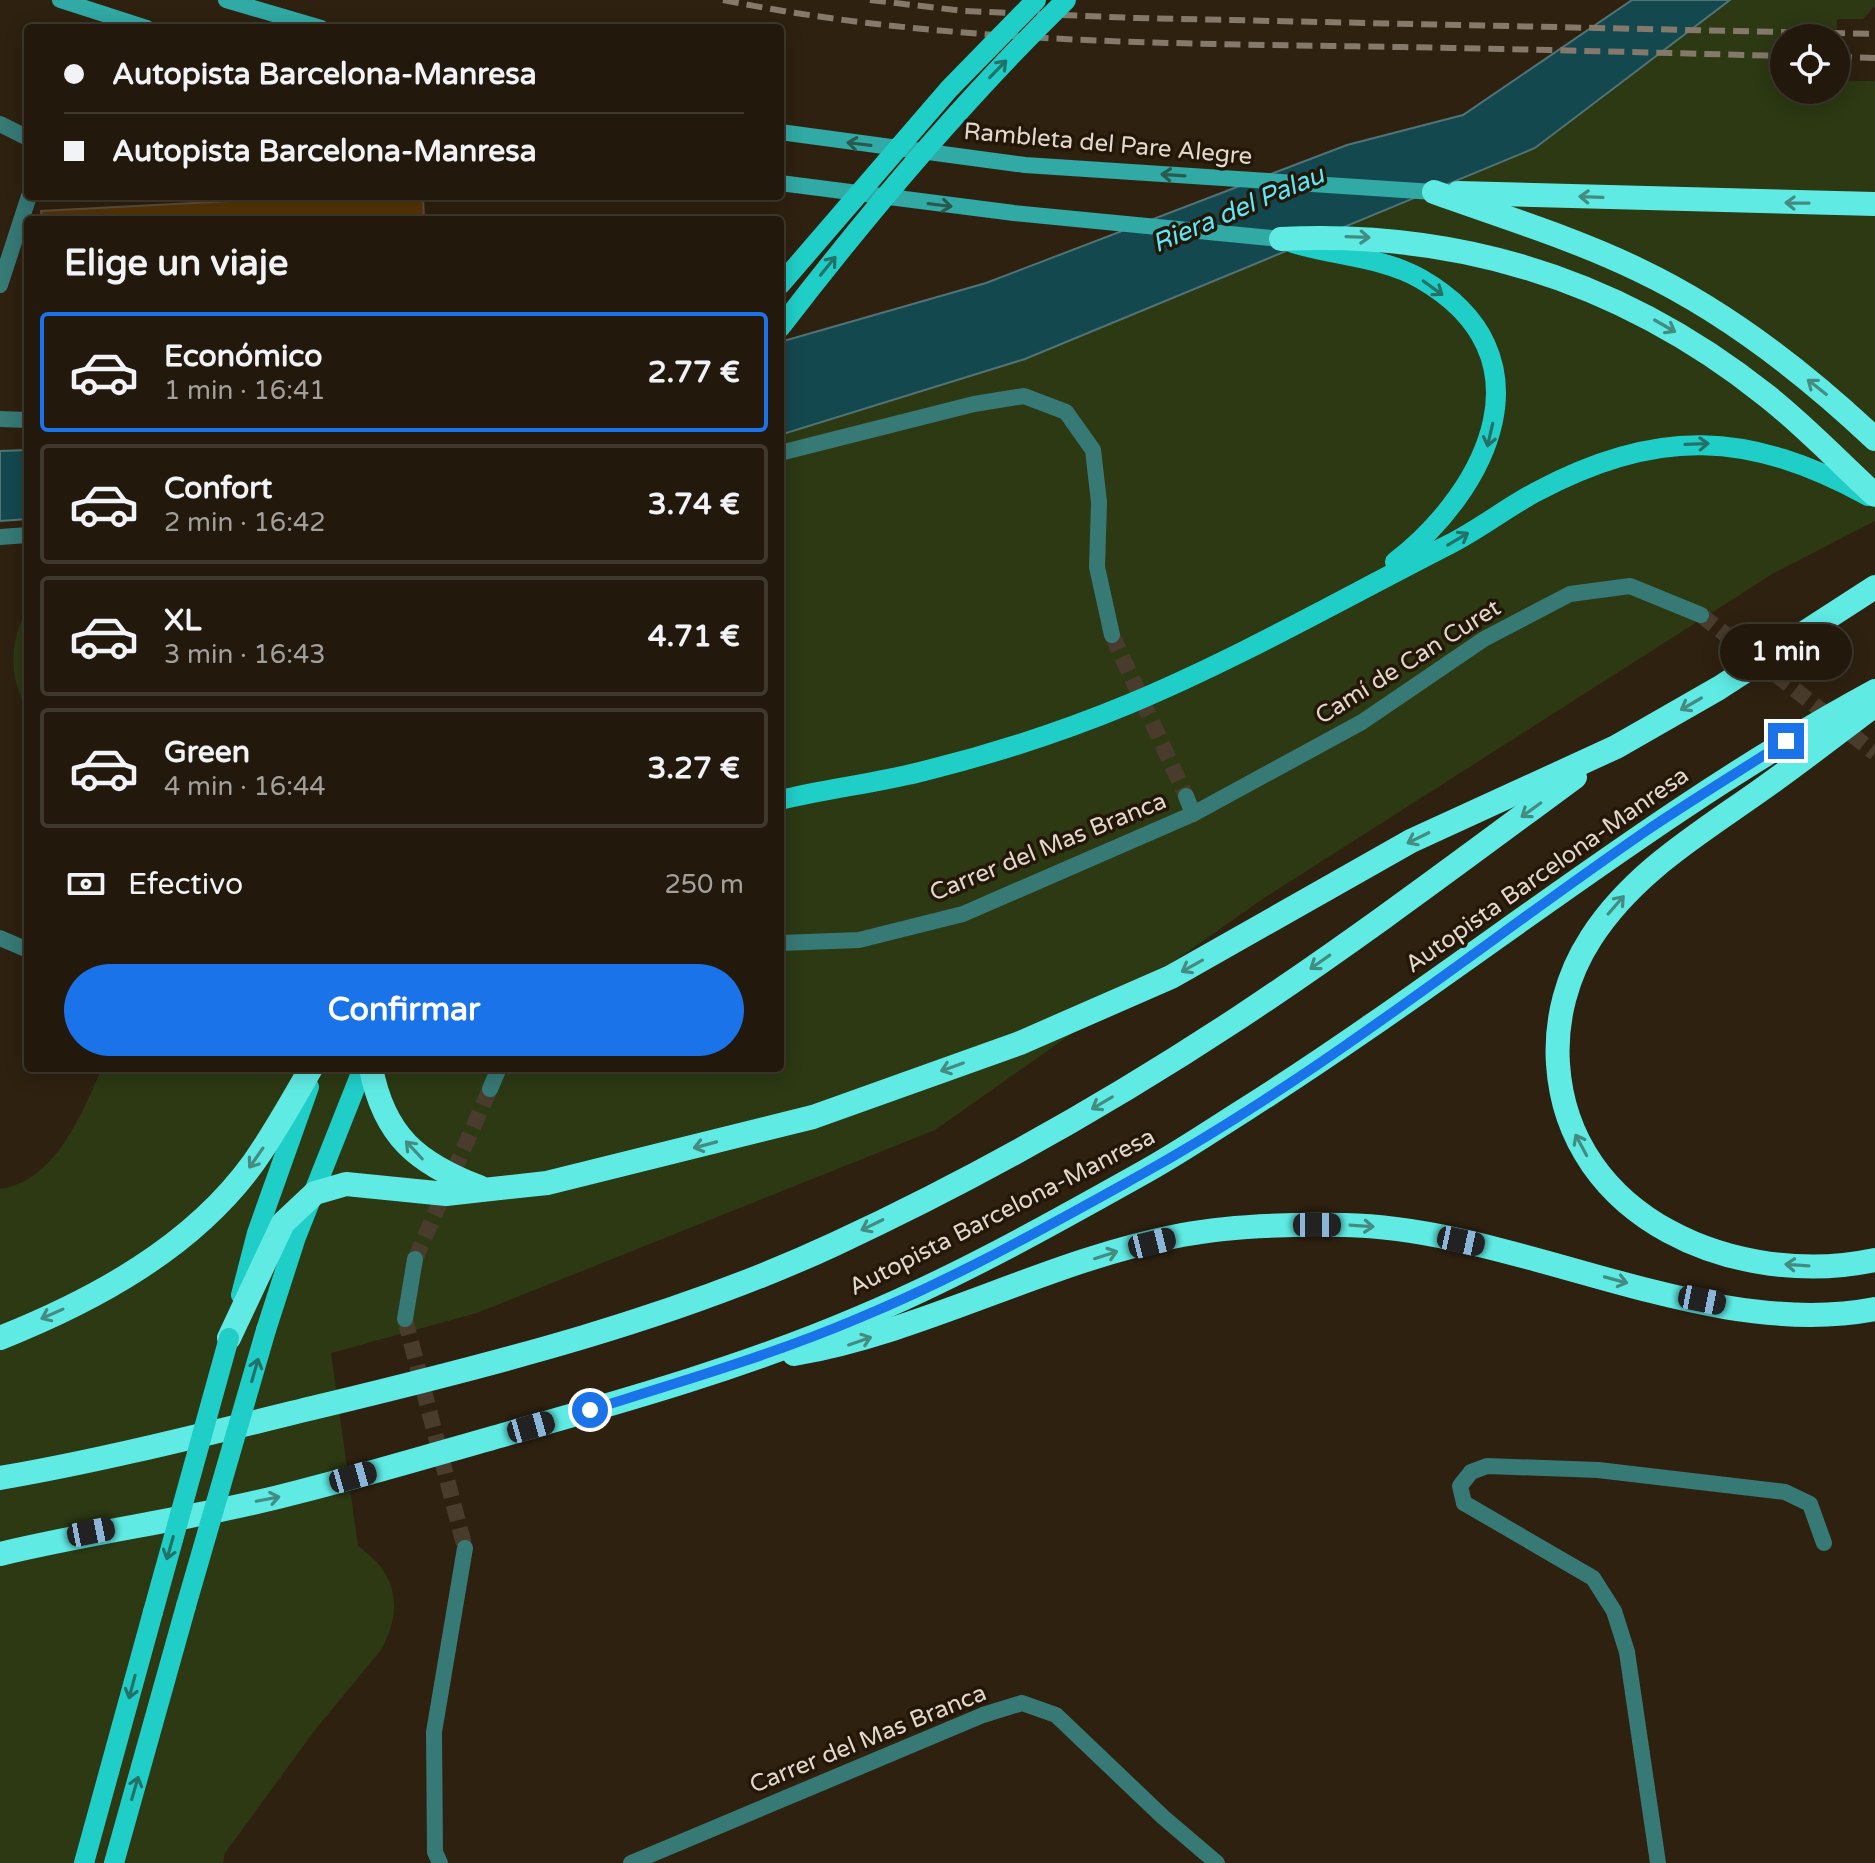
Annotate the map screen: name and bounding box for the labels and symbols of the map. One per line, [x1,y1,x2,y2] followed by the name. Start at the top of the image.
[988,59,1007,79] one-way arrow
[962,117,1254,171] street label: Rambleta del Pare Alegre
[846,136,872,151] one-way arrow
[1147,158,1330,259] water label: Riera del Palau
[1160,168,1187,183] one-way arrow
[1578,190,1605,205] one-way arrow
[1784,195,1811,211] one-way arrow
[927,197,953,212] one-way arrow
[1344,230,1371,245] one-way arrow
[819,256,837,277] one-way arrow
[1422,280,1444,296] one-way arrow
[1653,318,1676,334] one-way arrow
[1807,378,1828,396] one-way arrow
[1482,422,1497,447] one-way arrow
[1683,437,1710,452] one-way arrow
[1446,531,1469,547] one-way arrow
[1310,593,1506,731] street label: Camí de Can Curet
[1720,625,1852,681] callout: 1 min
[1680,696,1703,712] one-way arrow
[1768,723,1804,759] route end
[1400,761,1694,979] street label: Autopista Barcelona-Manresa
[925,786,1171,908] street label: Carrer del Mas Branca
[1520,802,1542,818] one-way arrow
[1406,831,1430,846] one-way arrow
[1607,895,1625,915] one-way arrow
[1309,954,1331,970] one-way arrow
[1180,959,1204,974] one-way arrow
[941,1061,965,1075] one-way arrow
[1091,1096,1114,1112] one-way arrow
[844,1122,1160,1302] street label: Autopista Barcelona-Manresa
[1573,1134,1588,1158] one-way arrow
[692,1138,718,1153] one-way arrow
[405,1140,424,1160] one-way arrow
[248,1147,264,1169] one-way arrow
[1293,1213,1341,1237] car
[861,1218,885,1234] one-way arrow
[1348,1219,1375,1234] one-way arrow
[1435,1224,1487,1258] car
[1126,1226,1178,1260] car
[1093,1247,1118,1262] one-way arrow
[1785,1257,1811,1272] one-way arrow
[1603,1274,1629,1289] one-way arrow
[1676,1284,1728,1316] car
[40,1308,65,1323] one-way arrow
[847,1332,872,1347] one-way arrow
[248,1358,263,1384] one-way arrow
[572,1392,608,1428] route start
[505,1409,557,1445] car
[327,1459,379,1495] car
[255,1490,280,1505] one-way arrow
[65,1516,117,1548] car
[162,1535,177,1561] one-way arrow
[124,1674,139,1700] one-way arrow
[745,1678,991,1800] street label: Carrer del Mas Branca
[128,1775,143,1801] one-way arrow

